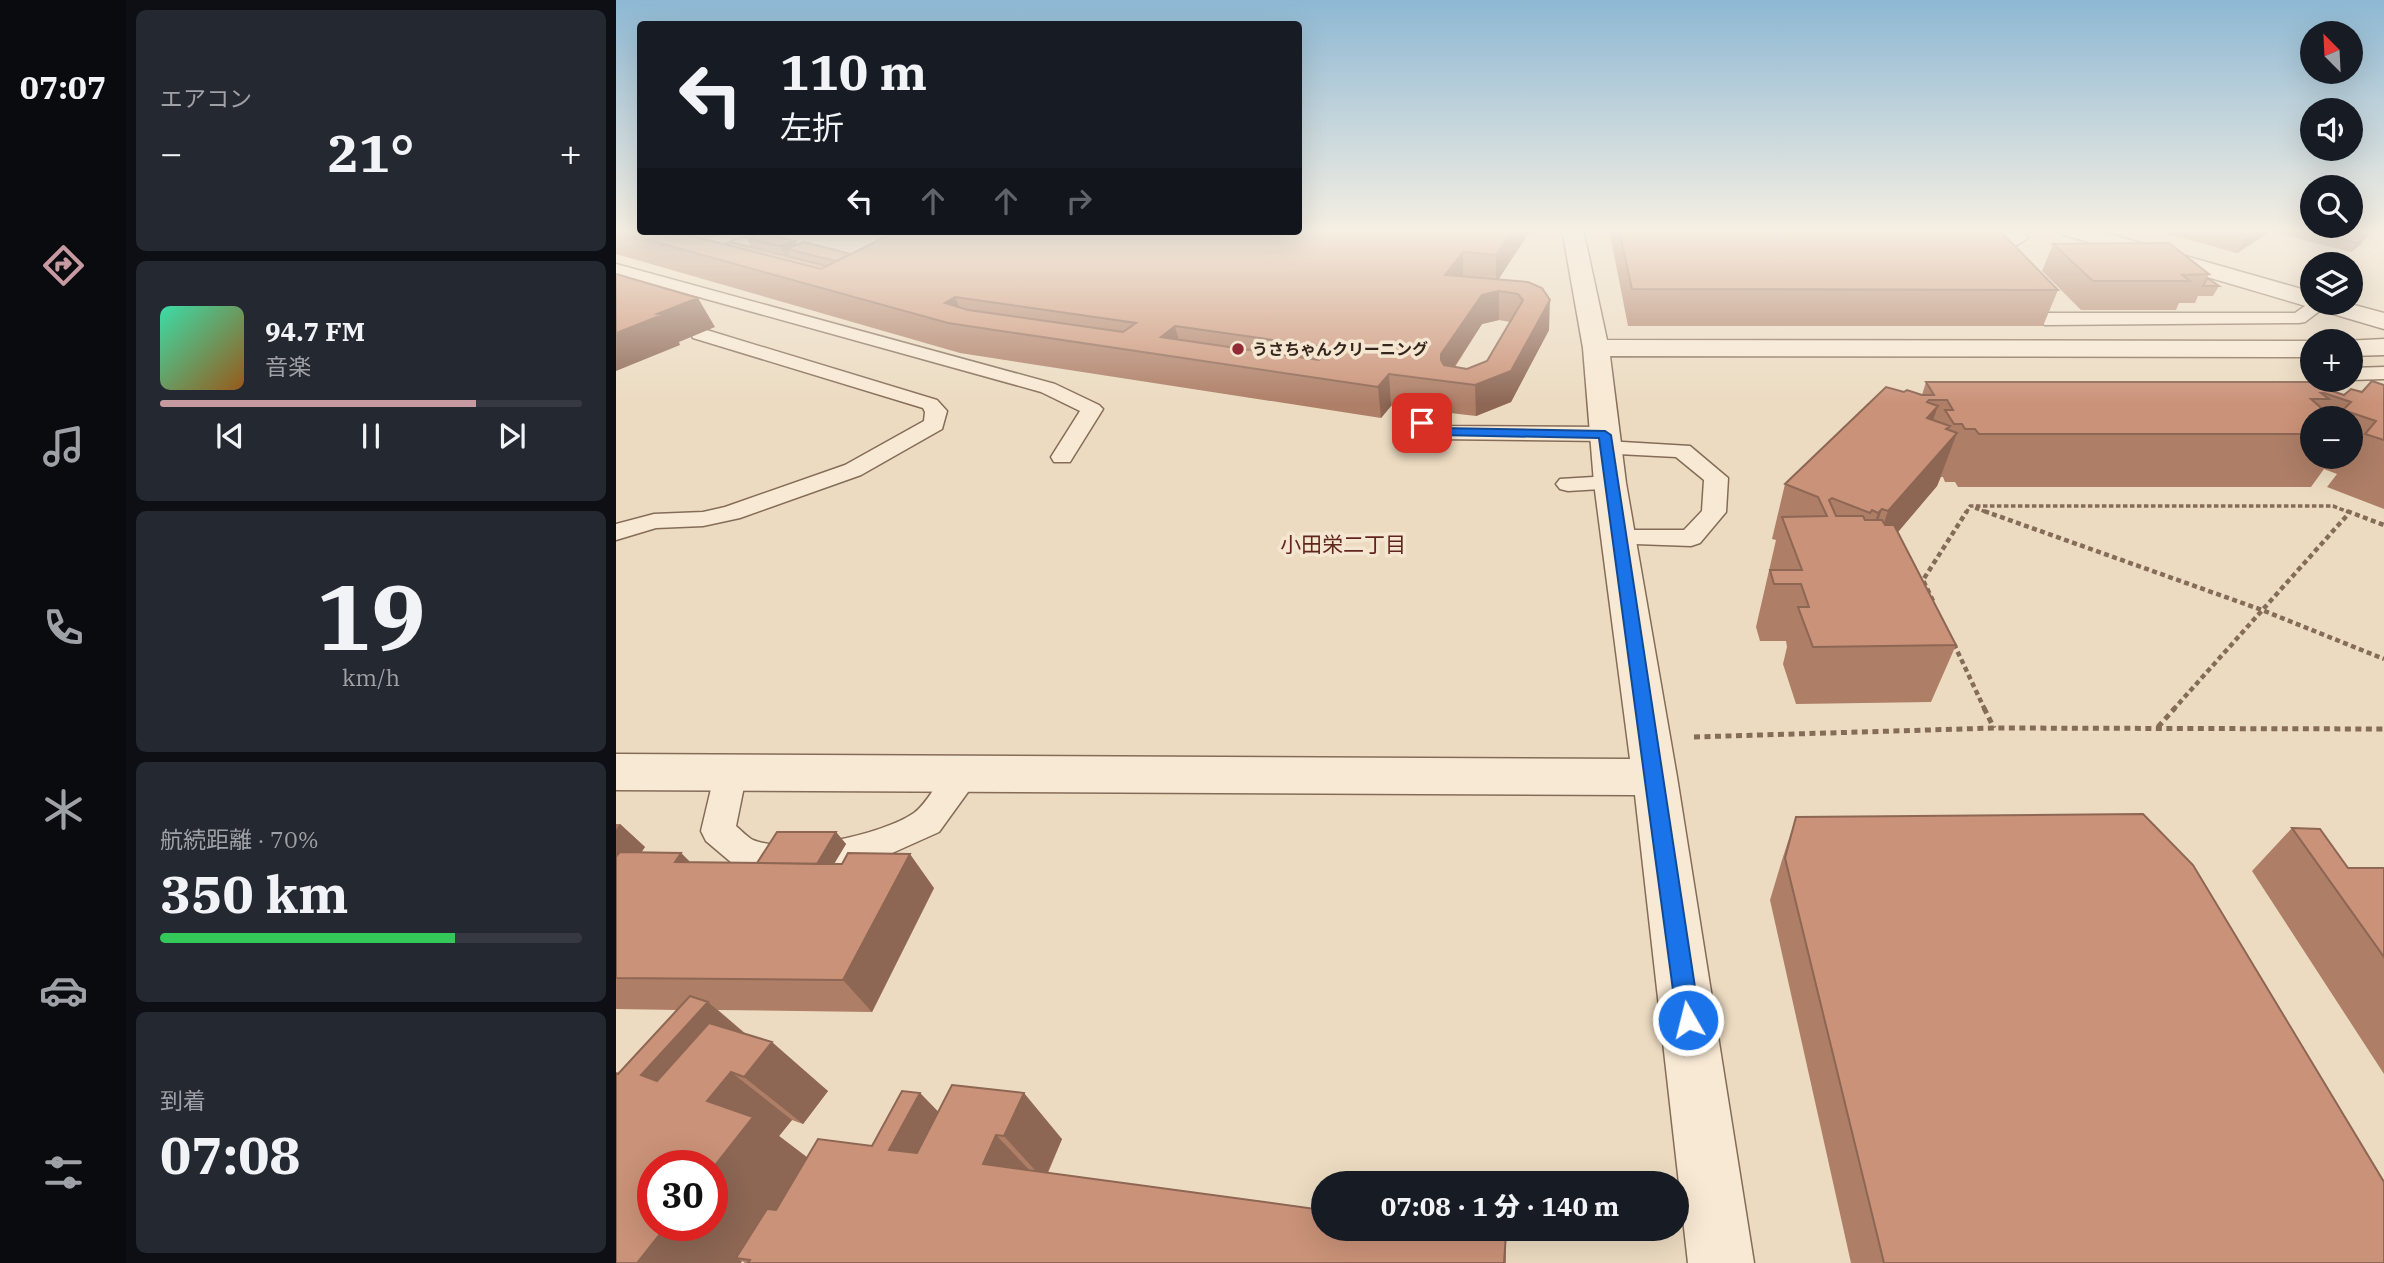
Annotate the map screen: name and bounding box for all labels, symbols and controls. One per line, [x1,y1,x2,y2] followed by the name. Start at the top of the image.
[2300,21,2362,84] north arrow
[2300,21,2363,469] map controls
[780,40,927,103] text: 110 m
[665,49,756,140] icon: left
[20,66,106,108] text: 07:07
[160,83,252,113] text: エアコン
[2300,98,2363,161] button: sound
[780,106,844,148] text: 左折
[328,119,414,186] text: 21°
[160,128,183,177] text: −
[559,128,582,177] text: +
[2300,175,2363,238] button: search
[841,182,879,220] icon: left
[914,182,952,220] icon: ahead
[987,182,1025,220] icon: ahead
[1060,182,1098,220] icon: right
[39,241,88,290] icon: directions
[2300,252,2363,315] button: layers
[265,314,365,348] text: 94.7 FM
[2300,329,2363,392] button: +
[1252,339,1428,359] place label: うさちゃんクリーニング
[1230,341,1246,357] marker: うさちゃんクリーニング
[265,351,311,381] text: 音楽
[1392,393,1452,453] pin
[1403,404,1441,442] icon: arrive
[2300,406,2363,469] button: −
[211,417,249,455] icon: previous
[352,417,390,455] icon: pause
[493,417,531,455] icon: next
[39,422,88,471] icon: music
[1280,530,1406,558] district label: 小田栄二丁目
[316,557,426,675] text: 19
[39,603,88,652] icon: phone
[342,662,400,692] text: km/h
[39,785,88,834] icon: climate
[160,824,319,854] text: 航続距離 · 70%
[160,860,349,927] text: 350 km
[39,966,88,1015] icon: car
[1651,983,1725,1057] position arrow
[160,1085,206,1115] text: 到着
[160,1121,301,1188] text: 07:08
[39,1148,88,1197] icon: filters
[637,1150,728,1241] speed limit sign: 30
[1381,1189,1619,1223] text: 07:08 · 1 分 · 140 m

